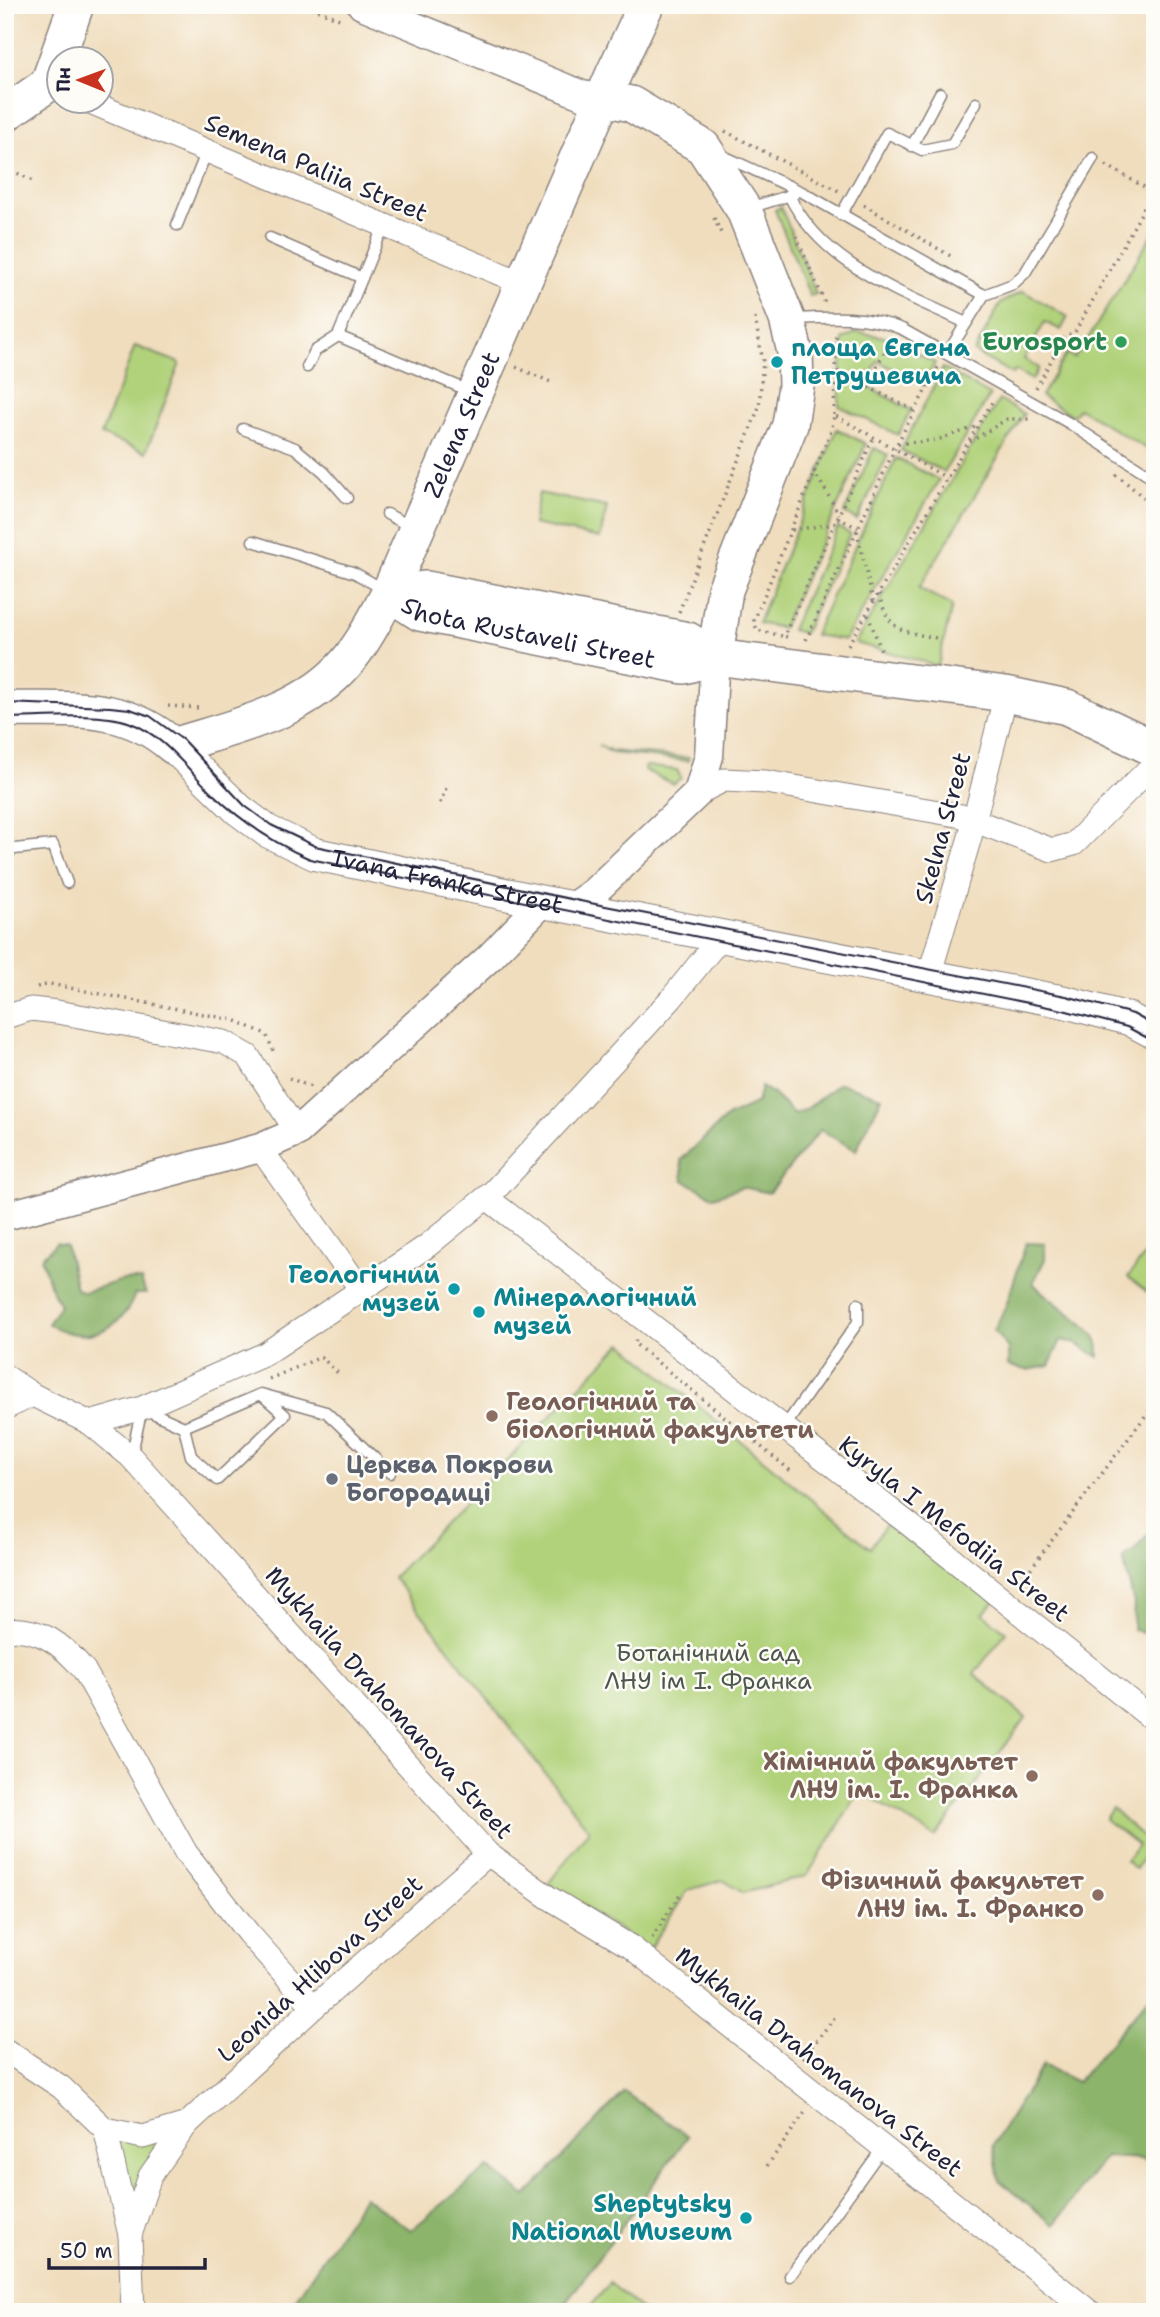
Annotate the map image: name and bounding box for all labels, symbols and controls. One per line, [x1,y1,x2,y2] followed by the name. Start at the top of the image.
[46,46,116,116] north arrow
[51,67,76,92] text: Пн
[200,106,432,230] street label: Semena Paliia Street
[982,326,1107,358] place label: Eurosport
[791,332,971,392] place label: площа Євгена Петрушевича
[1113,334,1129,350] marker: Eurosport
[416,347,507,503] street label: Zelena Street
[769,354,785,370] marker: площа Євгена Петрушевича
[395,589,658,676] street label: Shota Rustaveli Street
[907,749,979,907] street label: Skelna Street
[328,842,565,921] street label: Ivana Franka Street
[288,1259,440,1319] place label: Геологічний музей
[446,1281,462,1297] marker: Геологічний музей
[493,1282,697,1342] place label: Мінералогічний музей
[471,1304,487,1320] marker: Мінералогічний музей
[506,1386,814,1446] place label: Геологічний та біологічний факультети
[484,1408,500,1424] marker: Геологічний та біологічний факультети
[832,1429,1076,1629] street label: Kyryla I Mefodiia Street
[346,1449,554,1509] place label: Церква Покрови Богородиці
[324,1471,340,1487] marker: Церква Покрови Богородиці
[258,1560,520,1846] street label: Mykhaila Drahomanova Street
[604,1637,812,1697] park label: Ботанічний сад ЛНУ ім І. Франка
[763,1746,1019,1806] place label: Хімічний факультет ЛНУ ім. І. Франка
[1024,1768,1040,1784] marker: Хімічний факультет ЛНУ ім. І. Франка
[821,1865,1085,1925] place label: Фізичний факультет ЛНУ ім. І. Франко
[211,1868,429,2070] street label: Leonida Hlibova Street
[1090,1887,1106,1903] marker: Фізичний факультет ЛНУ ім. І. Франко
[669,1940,969,2184] street label: Mykhaila Drahomanova Street
[511,2188,732,2248] place label: Sheptytsky National Museum
[738,2210,754,2226] marker: Sheptytsky National Museum
[49,2226,205,2270] scale bar
[60,2237,113,2265] text: 50 m

